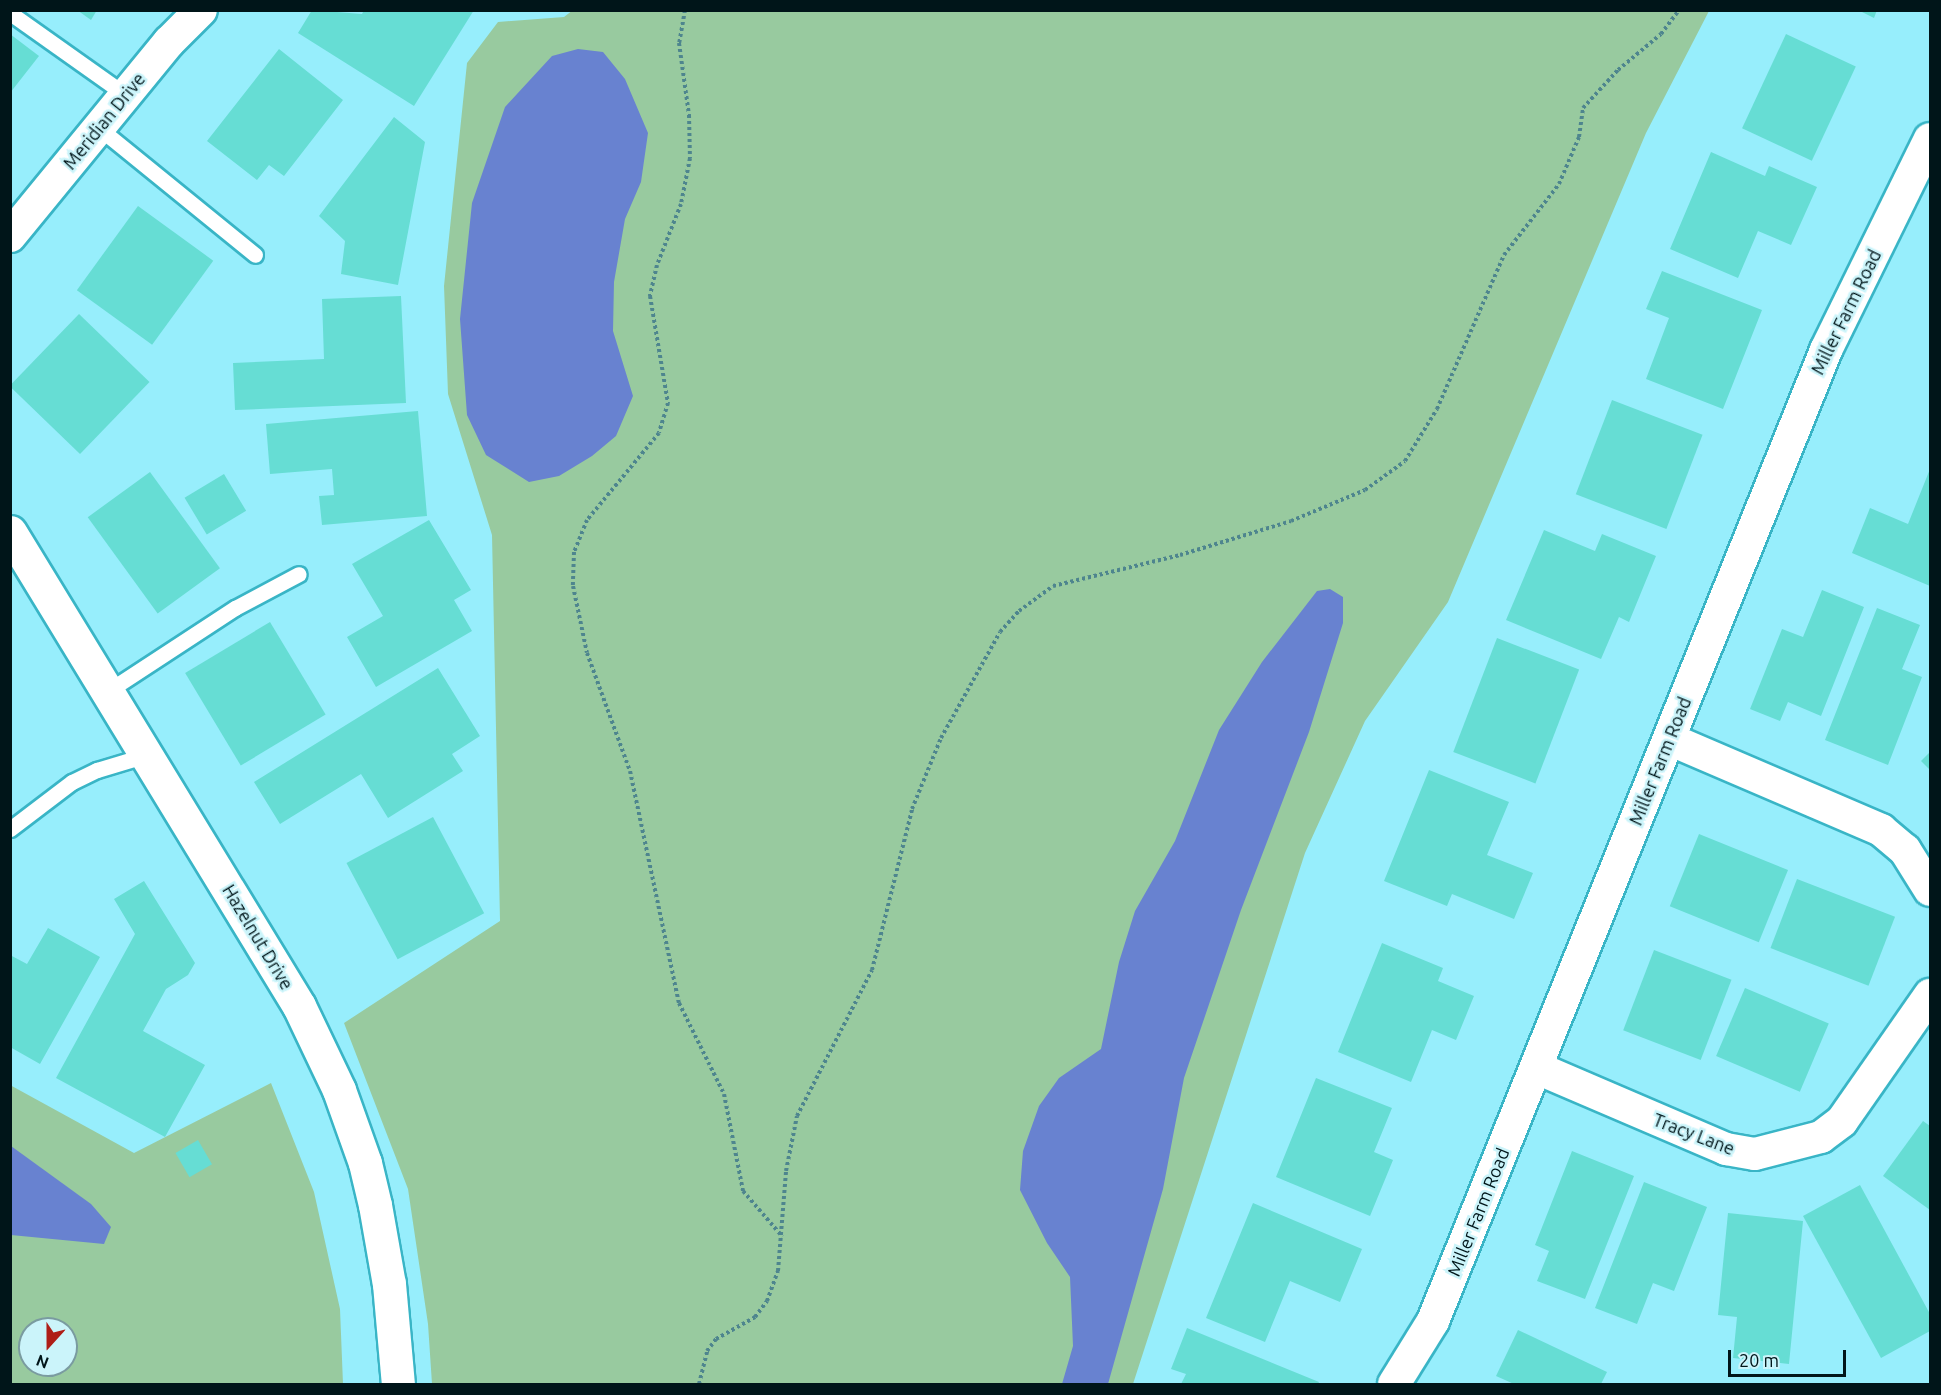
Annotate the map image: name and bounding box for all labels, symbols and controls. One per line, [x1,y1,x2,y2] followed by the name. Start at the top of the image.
[59,68,149,174] street label: Meridian Drive
[1806,246,1886,378] street label: Miller Farm Road
[1624,694,1696,828] street label: Miller Farm Road
[218,880,298,994] street label: Hazelnut Drive
[1650,1109,1738,1159] street label: Tracy Lane
[1442,1145,1514,1279] street label: Miller Farm Road
[18,1317,78,1377] north arrow
[1731,1338,1850,1376] scale bar
[1739,1350,1779,1370] text: 20 m
[33,1351,51,1372] text: N

